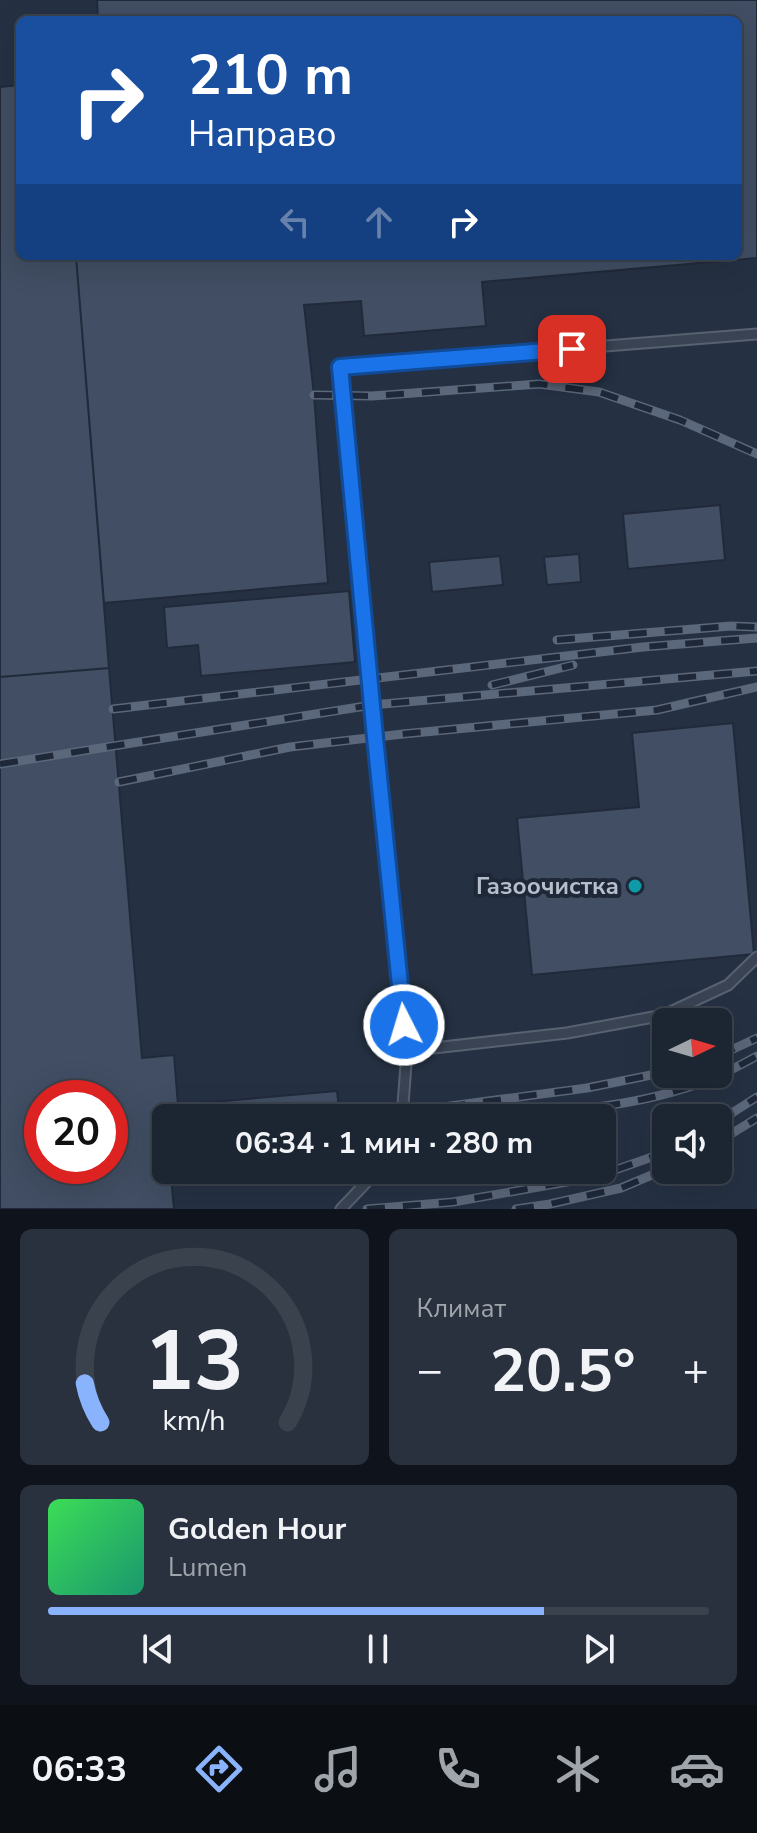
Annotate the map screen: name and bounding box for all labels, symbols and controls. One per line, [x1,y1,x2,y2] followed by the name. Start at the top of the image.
[188,37,353,114] text: 210 m
[56,48,160,152] icon: right
[188,110,337,159] text: Направо
[273,200,317,244] icon: left
[357,200,401,244] icon: ahead
[441,200,485,244] icon: right
[538,315,606,383] pin
[550,327,594,371] icon: arrive
[476,870,619,902] place label: Газоочистка
[626,877,644,895] marker: Газоочистка
[362,983,446,1067] position arrow
[652,1008,732,1088] north arrow
[652,1008,732,1184] map controls
[24,1080,128,1184] speed limit sign: 20
[652,1104,732,1184] button: sound
[235,1123,533,1164] text: 06:34 · 1 мин · 280 m
[417,1291,506,1326] text: Климат
[144,1305,244,1418] text: 13
[490,1330,636,1412] text: 20.5°
[417,1341,443,1401] text: −
[683,1341,709,1401] text: +
[163,1401,226,1440] text: km/h
[168,1509,346,1550] text: Golden Hour
[168,1550,247,1585] text: Lumen
[136,1627,180,1671] icon: previous
[356,1627,400,1671] icon: pause
[577,1627,621,1671] icon: next
[191,1741,247,1797] icon: directions
[310,1741,366,1797] icon: music
[430,1741,486,1797] icon: phone
[550,1741,606,1797] icon: climate
[669,1741,725,1797] icon: car
[32,1745,127,1794] text: 06:33

